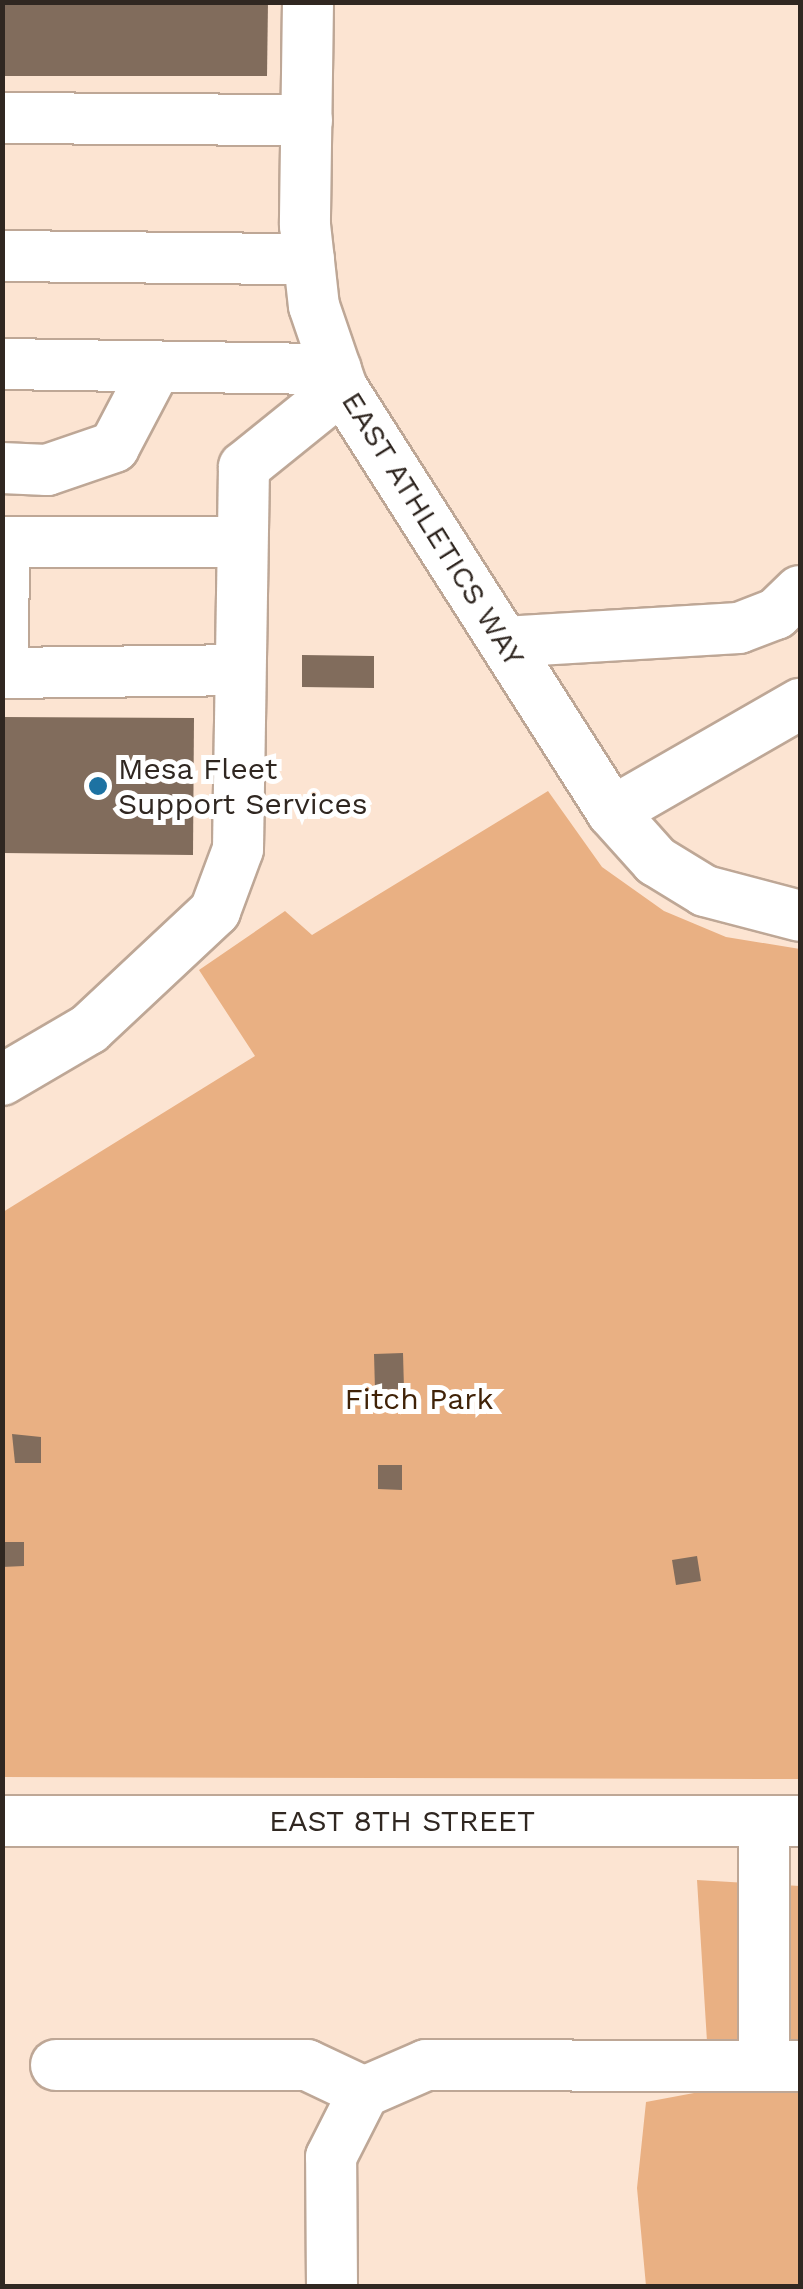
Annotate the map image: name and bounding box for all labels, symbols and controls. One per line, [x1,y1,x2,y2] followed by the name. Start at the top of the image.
[333,384,533,674] street label: EAST ATHLETICS WAY
[118,751,368,822] place label: Mesa Fleet Support Services
[87,775,109,797] marker: Mesa Fleet Support Services
[345,1381,493,1417] park label: Fitch Park
[268,1803,536,1839] street label: EAST 8TH STREET

